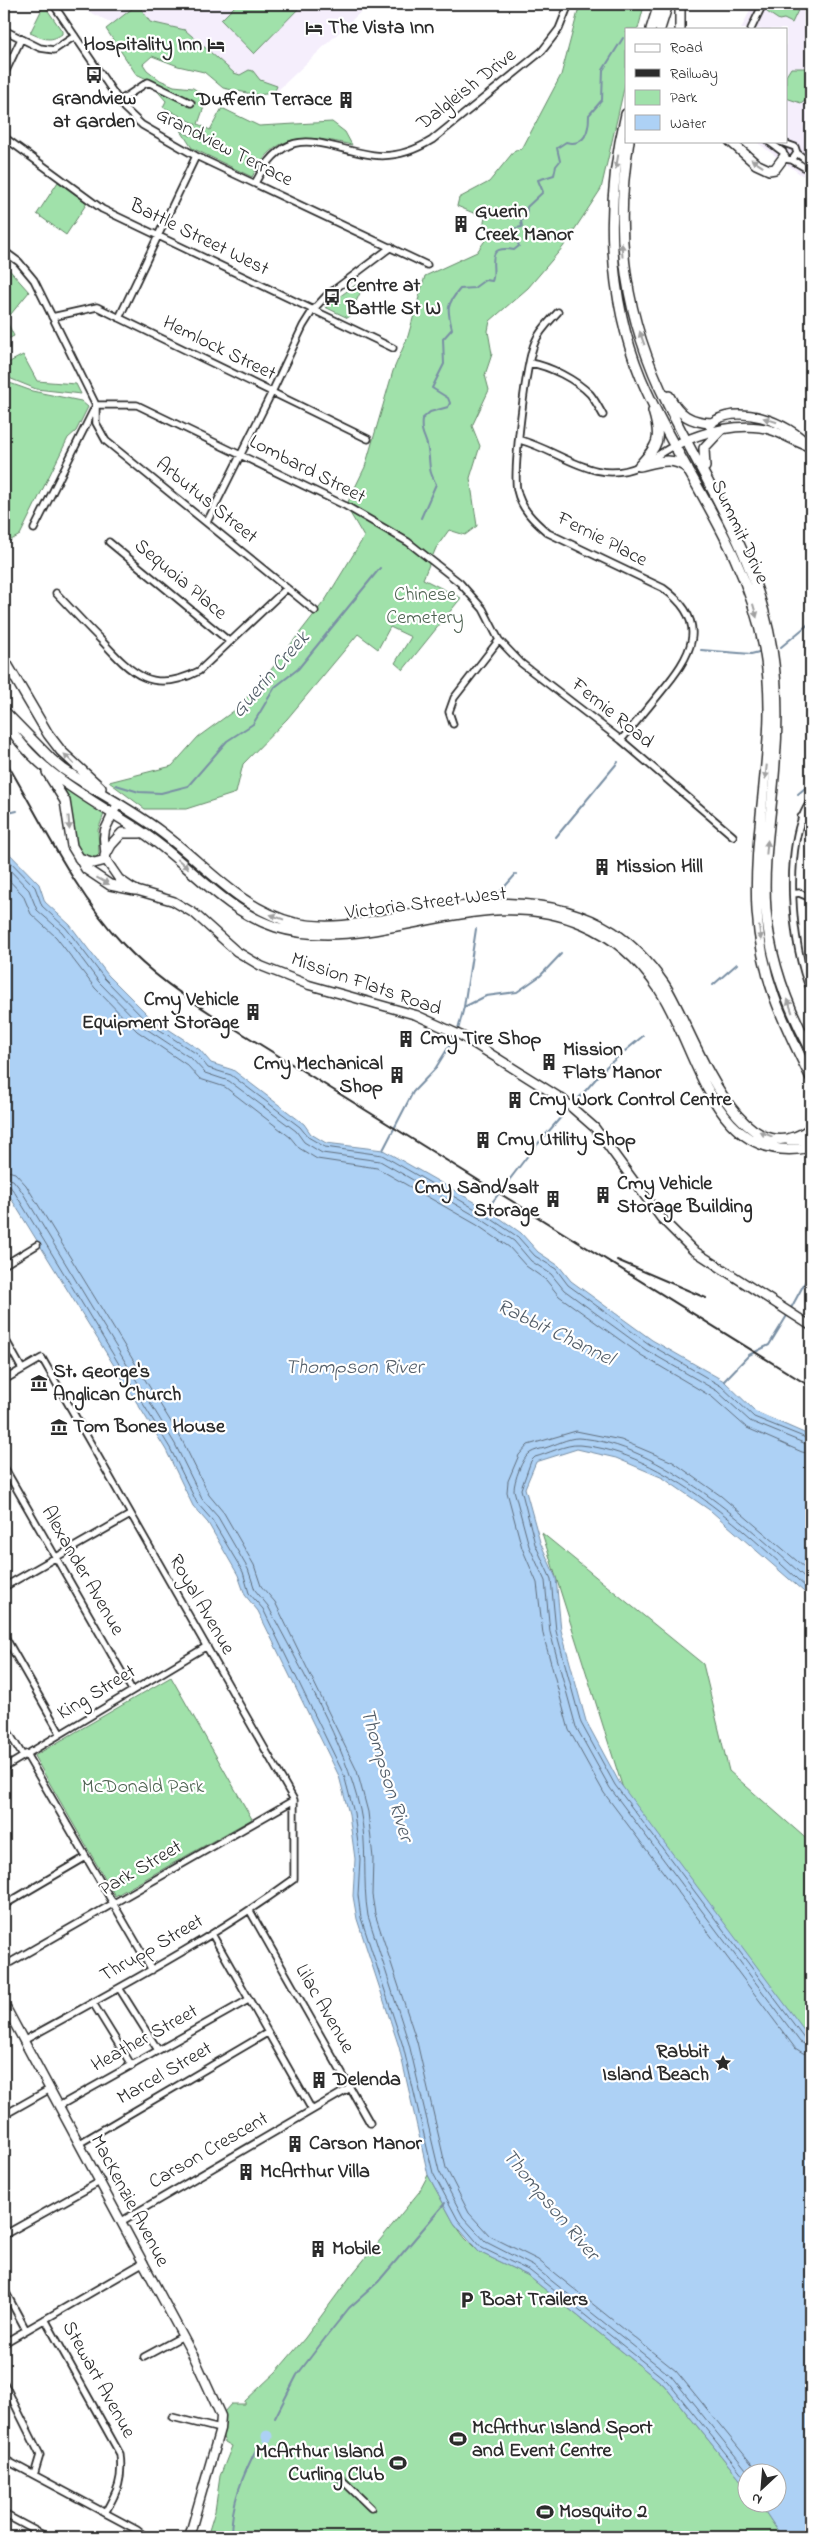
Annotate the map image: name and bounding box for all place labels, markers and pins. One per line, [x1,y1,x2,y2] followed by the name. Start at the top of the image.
[328,14,434,43] place label: The Vista Inn
[304,18,324,38] hotel icon: The Vista Inn
[84,31,202,61] place label: Hospitality Inn
[206,35,226,55] hotel icon: Hospitality Inn
[84,65,104,85] bus stop icon: Grandview at Garden
[52,85,136,137] place label: Grandview at Garden
[196,86,333,115] place label: Dufferin Terrace
[336,90,356,110] building icon: Dufferin Terrace
[475,198,574,250] place label: Guerin Creek Manor
[451,214,471,234] building icon: Guerin Creek Manor
[345,272,441,324] place label: Centre at Battle St W
[322,287,342,307] bus stop icon: Centre at Battle St W
[616,853,703,882] place label: Mission Hill
[592,857,612,877] building icon: Mission Hill
[82,986,240,1039] place label: Cmy Vehicle Equipment Storage
[243,1002,263,1022] building icon: Cmy Vehicle Equipment Storage
[420,1025,542,1055] place label: Cmy Tire Shop
[396,1029,416,1049] building icon: Cmy Tire Shop
[562,1036,662,1088] place label: Mission Flats Manor
[254,1050,383,1102] place label: Cmy Mechanical Shop
[539,1052,559,1072] building icon: Mission Flats Manor
[387,1065,407,1085] building icon: Cmy Mechanical Shop
[529,1086,733,1116] place label: Cmy Work Control Centre
[505,1090,525,1110] building icon: Cmy Work Control Centre
[497,1126,636,1156] place label: Cmy Utility Shop
[473,1130,493,1150] building icon: Cmy Utility Shop
[617,1170,752,1223] place label: Cmy Vehicle Storage Building
[414,1174,540,1227] place label: Cmy Sand/salt Storage
[593,1185,613,1205] building icon: Cmy Vehicle Storage Building
[543,1189,563,1209] building icon: Cmy Sand/salt Storage
[53,1358,181,1411] place label: St. George's Anglican Church
[29,1373,49,1393] museum icon: St. George's Anglican Church
[73,1413,226,1442] place label: Tom Bones House
[49,1417,69,1437] museum icon: Tom Bones House
[602,2038,709,2090] place label: Rabbit Island Beach
[713,2053,733,2073] place icon: Rabbit Island Beach
[332,2066,401,2095] place label: Delenda
[309,2070,329,2090] building icon: Delenda
[309,2130,423,2159] place label: Carson Manor
[285,2134,305,2154] building icon: Carson Manor
[260,2158,370,2187] place label: McArthur Villa
[236,2162,256,2182] building icon: McArthur Villa
[332,2235,381,2264] place label: Mobile
[308,2239,328,2259] building icon: Mobile
[480,2286,588,2315] place label: Boat Trailers
[457,2290,477,2310] parking icon: Boat Trailers
[472,2414,653,2466] place label: McArthur Island Sport and Event Centre
[448,2429,468,2449] sports icon: McArthur Island Sport and Event Centre
[256,2438,385,2491] place label: McArthur Island Curling Club
[388,2453,408,2473] sports icon: McArthur Island Curling Club
[559,2498,647,2527] place label: Mosquito 2
[535,2502,555,2522] sports icon: Mosquito 2

